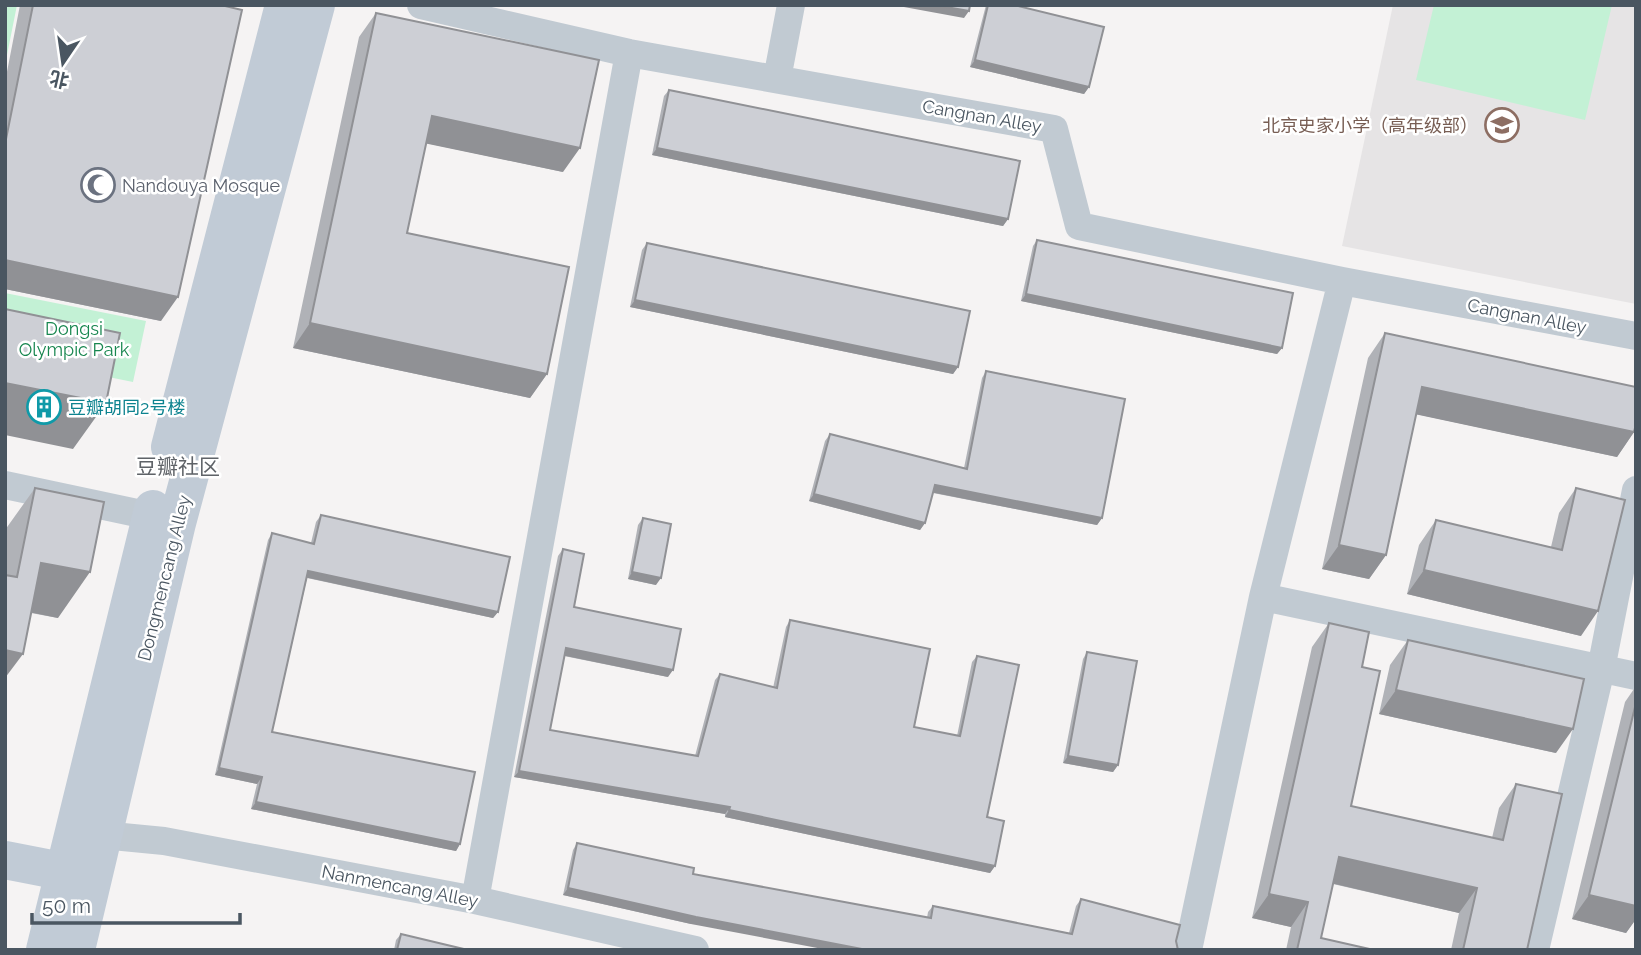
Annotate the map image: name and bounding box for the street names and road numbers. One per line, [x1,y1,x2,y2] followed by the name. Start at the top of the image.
[921,95,1043,137] street label: Cangnan Alley
[1466,294,1588,338] street label: Cangnan Alley
[133,493,195,663] street label: Dongmencang Alley
[320,861,480,912] street label: Nanmencang Alley

